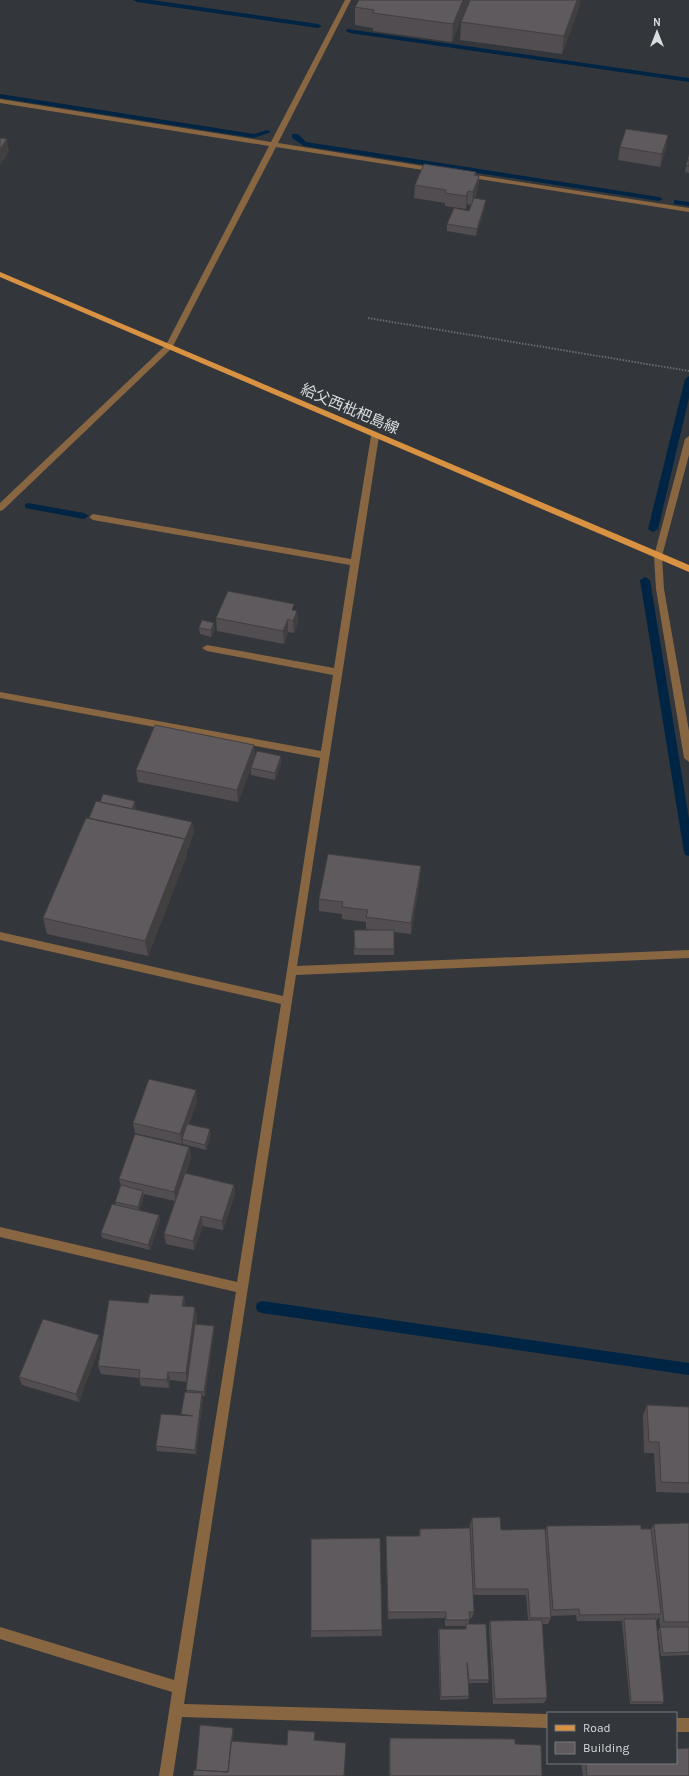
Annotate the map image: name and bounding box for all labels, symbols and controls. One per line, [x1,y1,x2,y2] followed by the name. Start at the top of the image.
[637,12,677,52] north arrow
[653,16,661,29] text: N
[298,380,402,438] street label: 給父西枇杷島線
[547,1712,677,1764] legend
[583,1721,611,1735] text: Road
[583,1741,630,1755] text: Building

